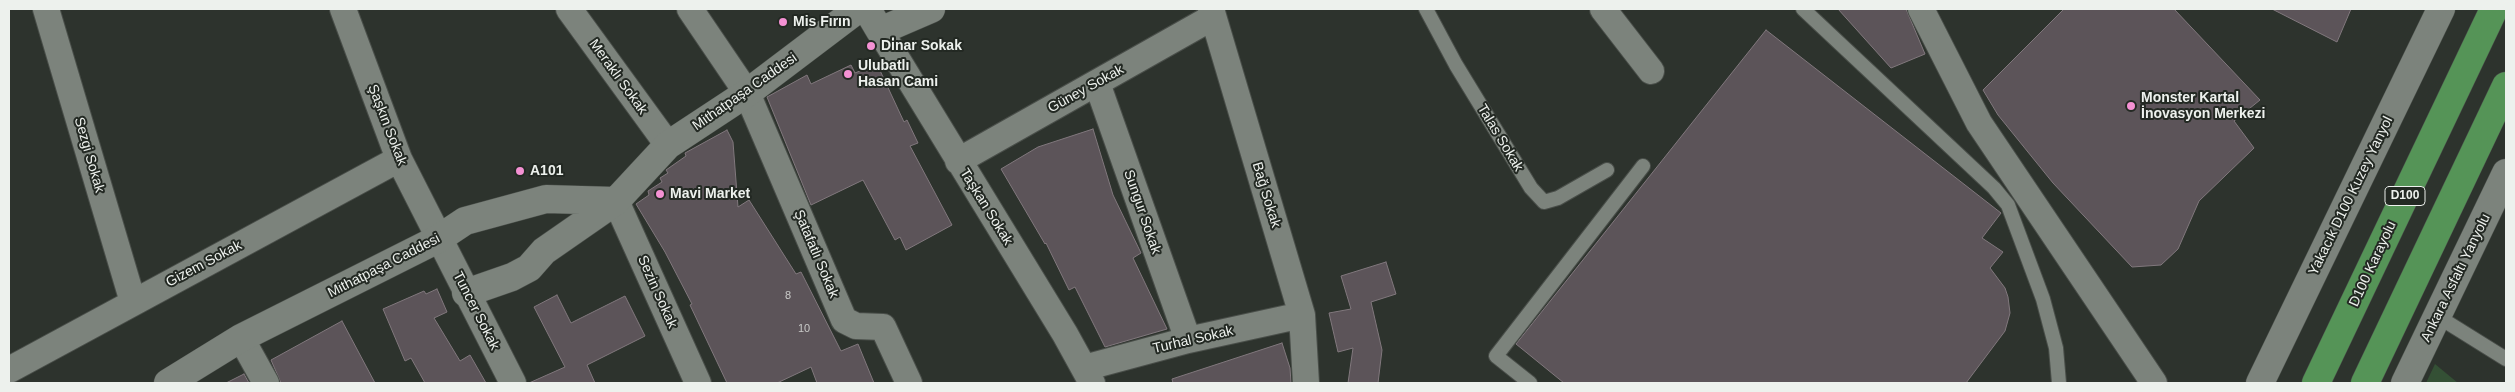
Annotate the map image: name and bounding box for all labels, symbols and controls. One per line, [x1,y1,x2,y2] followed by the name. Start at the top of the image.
[793,14,851,30] place label: Mis Fırın
[777,16,789,28] marker: Mis Fırın
[585,36,651,118] street label: Meraklı Sokak
[881,38,962,54] place label: Di̇nar Sokak
[865,40,877,52] marker: Di̇nar Sokak
[690,50,800,134] street label: Mithatpaşa Caddesi
[858,58,938,90] place label: Ulubatlı Hasan Cami
[1045,61,1127,117] street label: Güney Sokak
[842,68,854,80] marker: Ulubatlı Hasan Cami
[364,82,410,168] street label: Şaşkın Sokak
[2141,90,2265,122] place label: Monster Kartal İnovasyon Merkezi
[2125,100,2137,112] marker: Monster Kartal İnovasyon Merkezi
[1473,101,1527,175] street label: Talas Sokak
[2305,114,2397,278] street label: Yakacık D100 Kuzey Yanyol
[70,115,108,195] street label: Sezgi Sokak
[1248,160,1284,230] street label: Bağ Sokak
[530,163,563,179] place label: A101
[514,165,526,177] marker: A101
[956,166,1016,248] street label: Taşkan Sokak
[1120,168,1164,256] street label: Sungur Sokak
[670,186,750,202] place label: Mavi Market
[2385,187,2425,206] road number: D100
[654,188,666,200] marker: Mavi Market
[790,207,842,301] street label: Şatafatlı Sokak
[2418,211,2494,345] street label: Ankara Asfaltı Yanyolu
[2346,218,2400,310] street label: D100 Karayolu
[325,230,443,302] street label: Mithatpaşa Caddesi
[163,237,245,291] street label: Gizem Sokak
[634,253,680,331] street label: Sezin Sokak
[449,269,503,353] street label: Tuncer Sokak
[785,289,791,303] house number: 8
[798,322,810,336] house number: 10
[1151,323,1235,357] street label: Turhal Sokak

